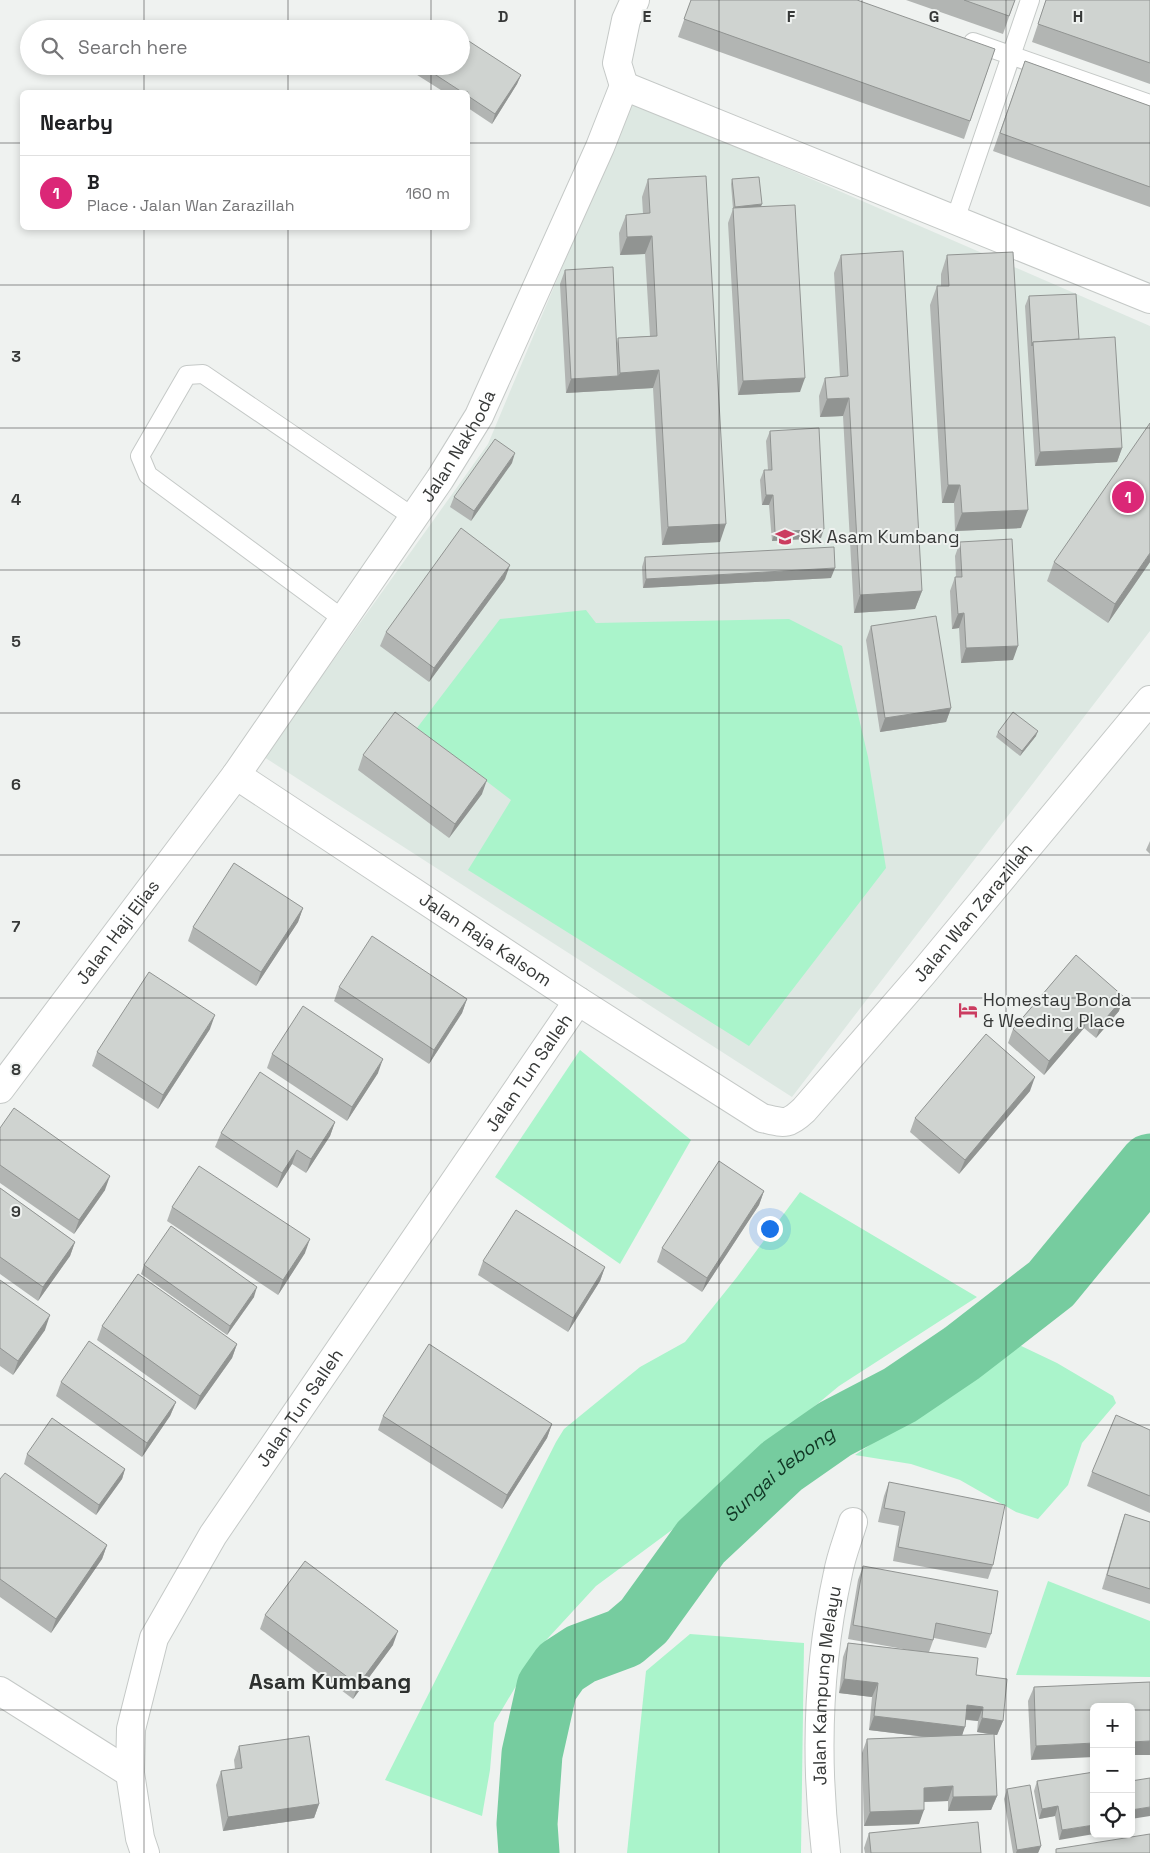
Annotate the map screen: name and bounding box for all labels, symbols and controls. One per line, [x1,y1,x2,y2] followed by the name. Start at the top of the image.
[498,6,508,27] text: D
[643,6,652,27] text: E
[787,6,796,27] text: F
[929,6,939,27] text: G
[1073,6,1083,27] text: H
[20,20,470,75] search box
[38,34,66,62] icon: search
[78,35,188,60] text: Search here
[40,109,113,136] text: Nearby
[87,170,100,195] text: B
[52,183,60,204] text: 1
[405,183,450,204] text: 160 m
[87,195,294,216] text: Place · Jalan Wan Zarazillah
[11,346,21,367] text: 3
[415,386,500,507] street label: Jalan Nakhoda
[1112,478,1144,516] pin: 1
[11,489,21,510] text: 4
[800,525,959,548] place label: SK Asam Kumbang
[774,526,796,548] school or university icon: SK Asam Kumbang
[11,631,21,652] text: 5
[11,774,21,795] text: 6
[908,838,1037,987] street label: Jalan Wan Zarazillah
[70,875,164,989] street label: Jalan Haji Elias
[415,887,556,992] street label: Jalan Raja Kalsom
[12,916,21,937] text: 7
[983,988,1131,1032] place label: Homestay Bonda & Weeding Place
[957,999,979,1021] hotel icon: Homestay Bonda & Weeding Place
[480,1009,577,1136] street label: Jalan Tun Salleh
[11,1059,21,1080] text: 8
[11,1201,21,1222] text: 9
[757,1216,783,1242] your location
[251,1344,348,1471] street label: Jalan Tun Salleh
[718,1421,840,1528] water label: Sungai Jebong
[808,1584,846,1786] street label: Jalan Kampung Melayu
[249,1667,411,1695] district label: Asam Kumbang
[1090,1703,1135,1838] map controls
[1090,1703,1135,1748] button: +
[1090,1748,1135,1793] button: −
[1090,1793,1135,1838] button: locate

